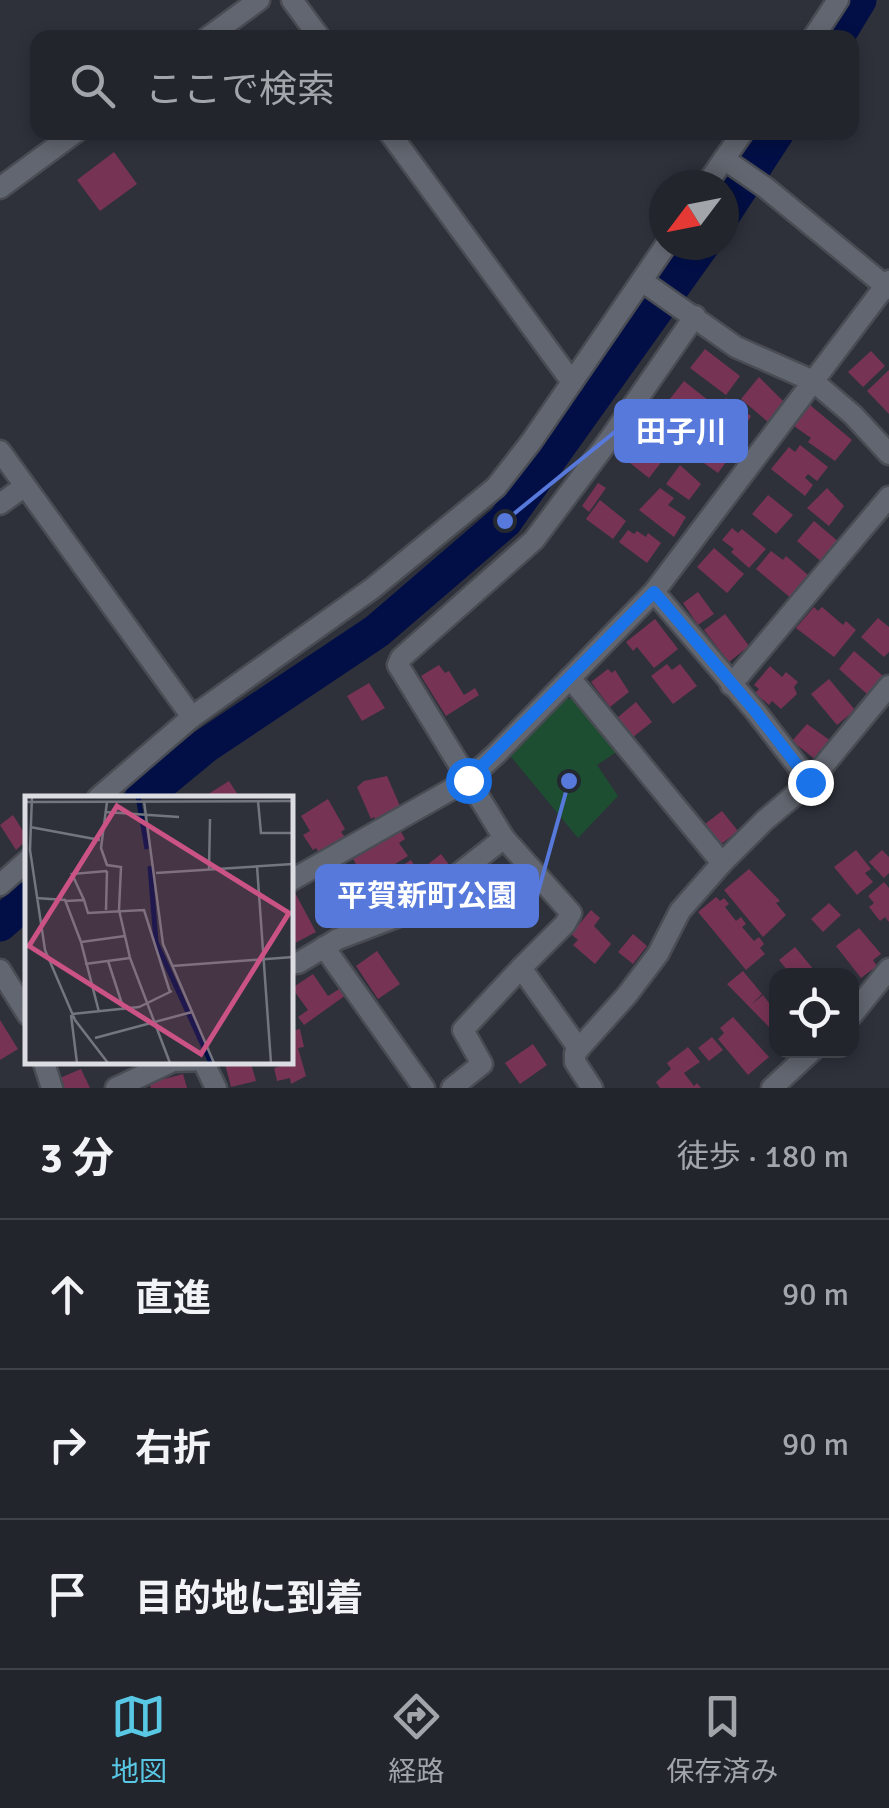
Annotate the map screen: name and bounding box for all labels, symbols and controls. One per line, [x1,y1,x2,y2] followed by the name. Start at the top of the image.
[30,30,859,140] search box
[65,58,120,113] icon: search
[145,66,335,113] text: ここで検索
[649,170,739,260] north arrow
[616,401,746,461] callout: 田子川
[636,414,726,451] text: 田子川
[446,758,492,804] route start
[788,760,834,806] route end
[25,796,292,1063] inset map
[317,866,537,926] callout: 平賀新町公園
[337,878,517,915] text: 平賀新町公園
[769,968,859,1058] map controls
[769,968,859,1058] button: locate
[40,1133,114,1184] text: 3 分
[677,1137,849,1176] text: 徒歩 · 180 m
[40,1267,95,1322] icon: ahead
[135,1275,211,1322] text: 直進
[782,1275,849,1314] text: 90 m
[40,1417,95,1472] icon: right
[135,1425,211,1472] text: 右折
[782,1425,849,1464] text: 90 m
[40,1567,95,1622] icon: arrive
[135,1575,363,1622] text: 目的地に到着
[111,1689,167,1789] tab: 地図
[388,1689,444,1789] tab: 経路
[666,1689,778,1789] tab: 保存済み

